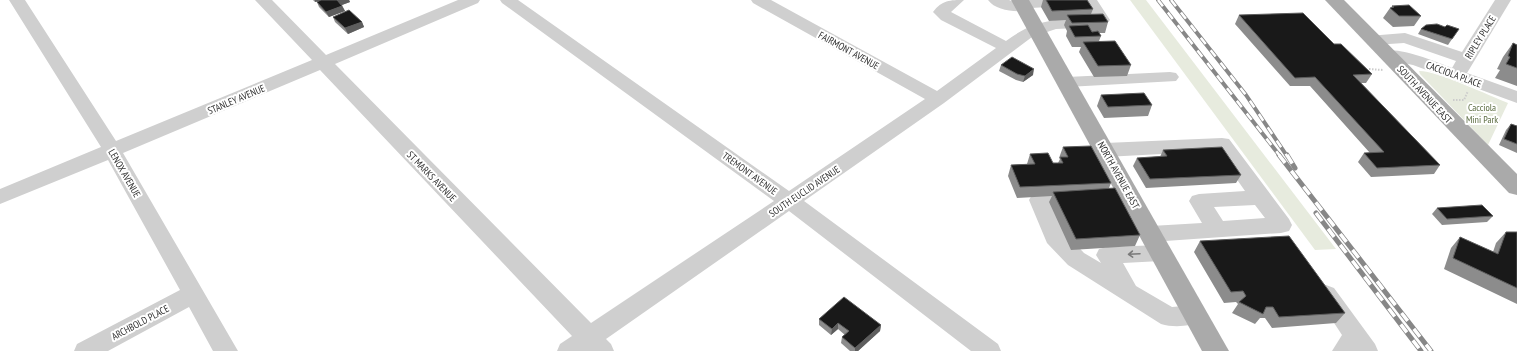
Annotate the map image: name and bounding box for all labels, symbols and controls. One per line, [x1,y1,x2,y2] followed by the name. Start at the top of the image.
[1462,13,1499,61] street label: RIPLEY PLACE
[816,28,881,72] street label: FAIRMONT AVENUE
[1424,58,1484,91] street label: CACCIOLA PLACE
[1394,63,1455,126] street label: SOUTH AVENUE EAST
[206,82,267,117] street label: STANLEY AVENUE
[1466,101,1498,126] park label: Cacciola Mini Park
[1095,139,1143,212] street label: NORTH AVENUE EAST
[105,147,144,200] street label: LENOX AVENUE
[404,148,459,204] street label: ST MARKS AVENUE
[720,149,780,198] street label: TREMONT AVENUE
[766,163,842,220] street label: SOUTH EUCLID AVENUE
[1128,250,1141,257] one-way arrow
[109,302,171,343] street label: ARCHBOLD PLACE

